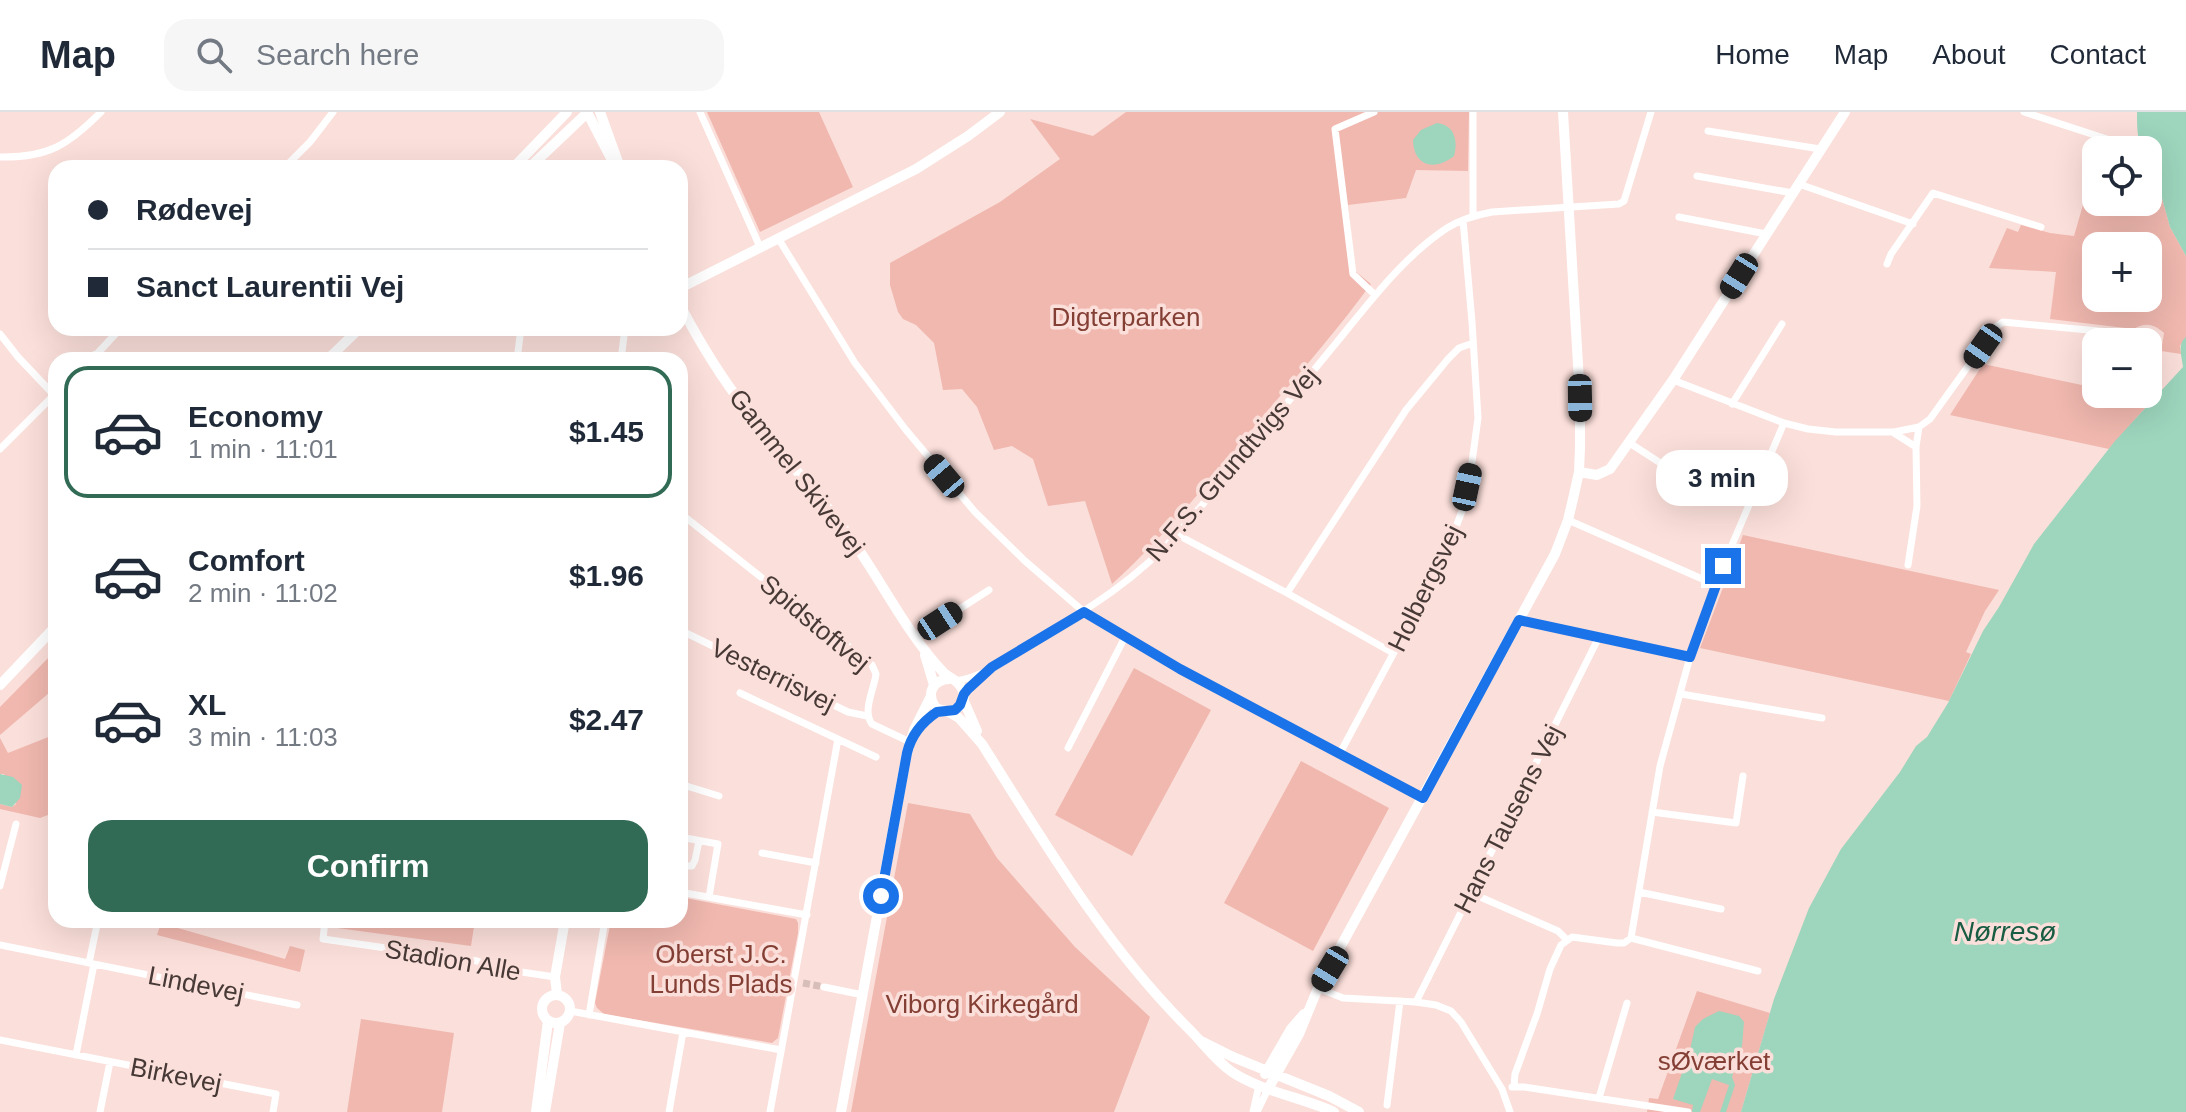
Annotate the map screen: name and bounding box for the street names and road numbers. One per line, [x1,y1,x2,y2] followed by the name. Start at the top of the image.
[1140,361,1324,567] street label: N.F.S. Grundtvigs Vej
[723,383,871,561] street label: Gammel Skivevej
[1381,520,1469,656] street label: Holbergsvej
[754,568,876,678] street label: Spidstoftvej
[706,632,840,718] street label: Vesterrisvej
[1447,720,1569,918] street label: Hans Tausens Vej
[383,933,523,987] street label: Stadion Alle
[146,960,246,1008] street label: Lindevej
[128,1051,224,1099] street label: Birkevej

